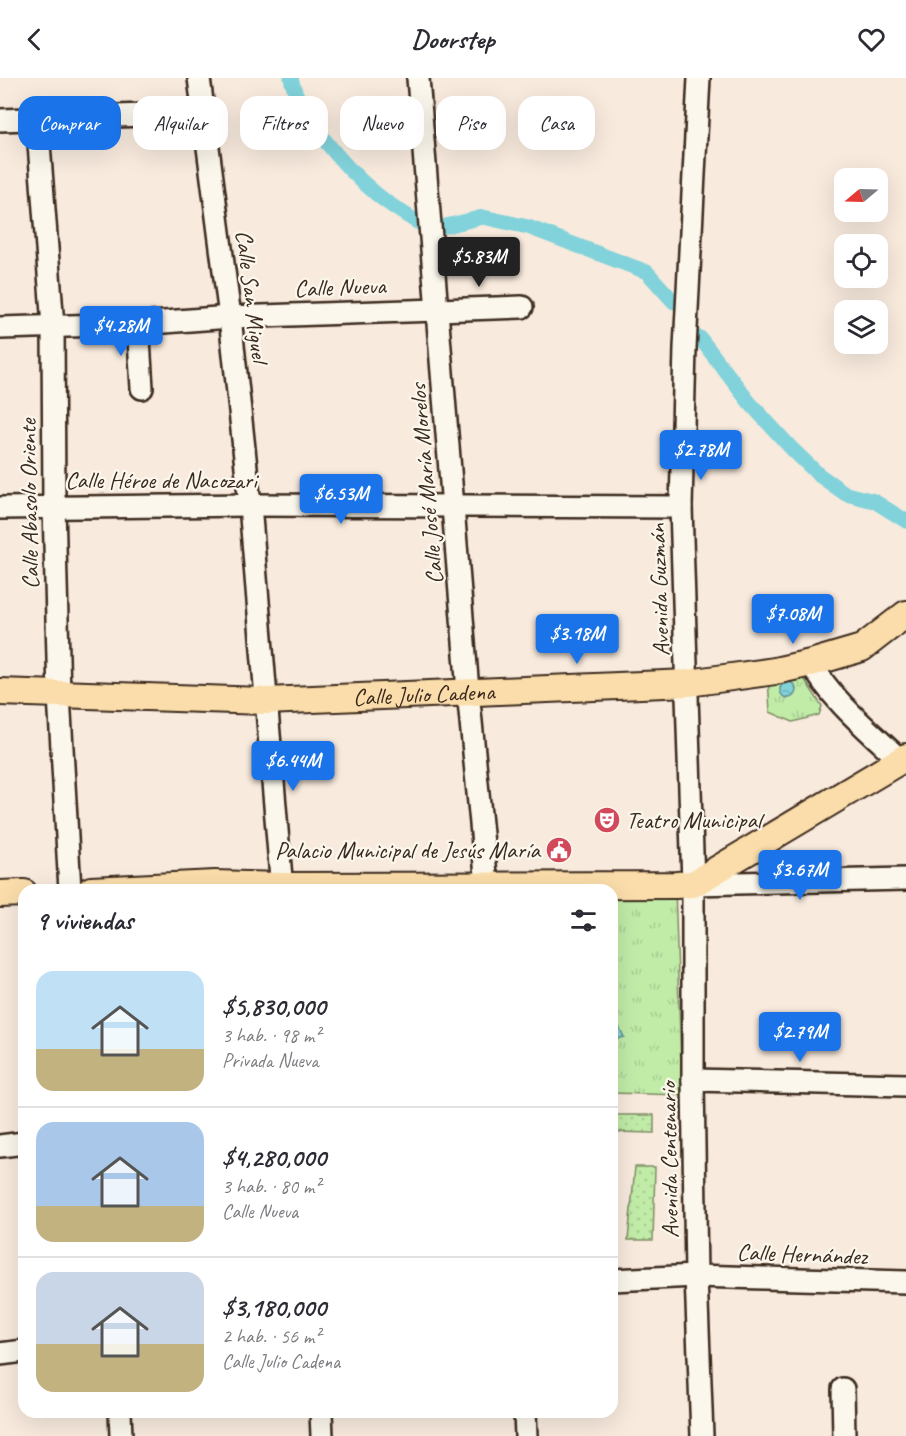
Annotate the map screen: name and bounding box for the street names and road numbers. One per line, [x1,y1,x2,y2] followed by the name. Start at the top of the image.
[229,228,275,368] street label: Calle San Miguel
[294,270,388,304] street label: Calle Nueva
[402,381,450,586] street label: Calle José María Morelos
[12,416,45,589] street label: Calle Abasolo Oriente
[65,465,259,495] street label: Calle Héroe de Nacozari
[642,522,676,657] street label: Avenida Guzmán
[352,676,497,712] street label: Calle Julio Cadena
[653,1079,685,1238] street label: Avenida Centenario
[736,1237,869,1271] street label: Calle Hernández

